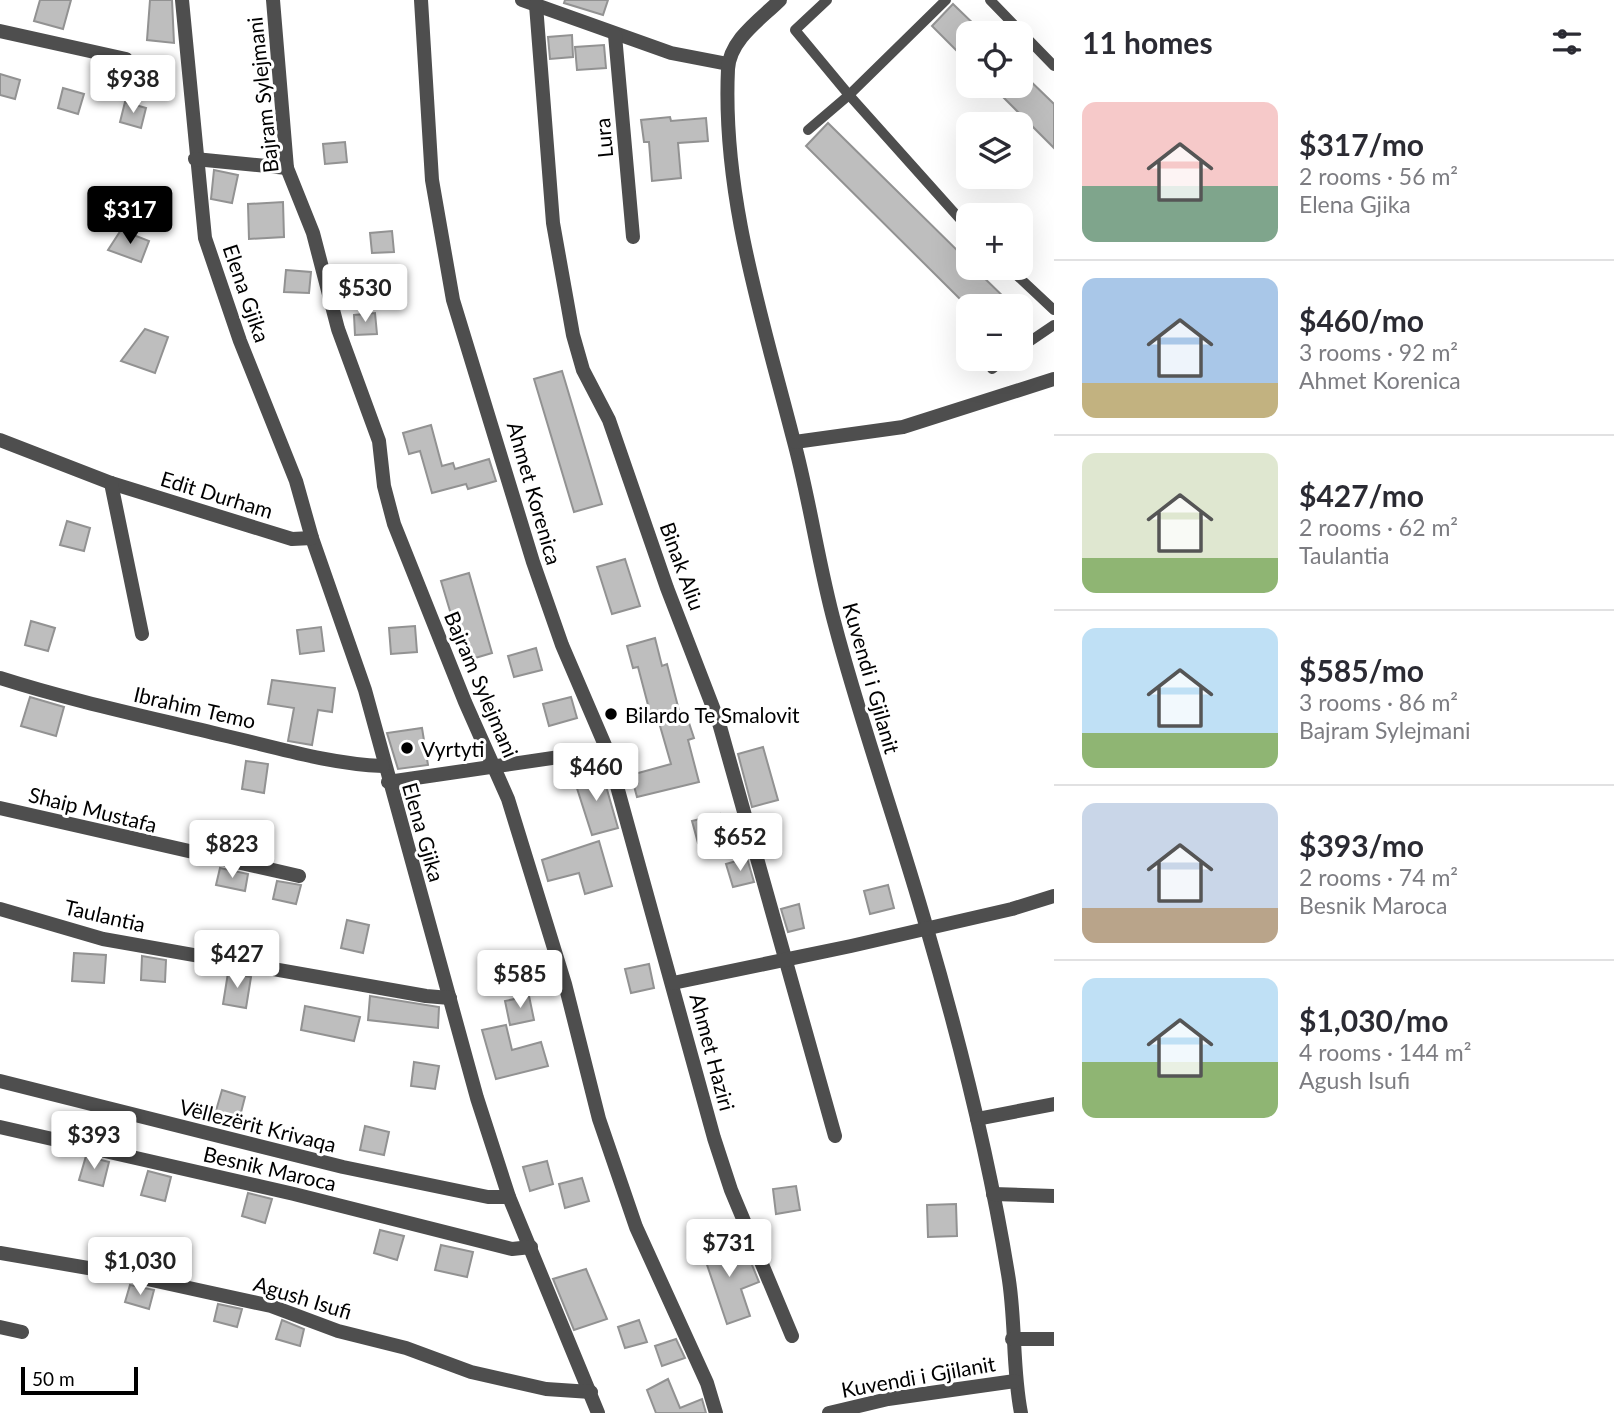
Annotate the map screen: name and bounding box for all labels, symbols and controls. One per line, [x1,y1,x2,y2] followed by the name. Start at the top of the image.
[241,16,283,174] street label: Bajram Sylejmani
[956,21,1033,371] map controls
[956,21,1033,98] button: locate
[1548,23,1586,61] icon: filters
[1082,24,1213,60] text: 11 homes
[92,55,174,115] pin: $938
[106,64,160,92] text: $938
[956,112,1033,189] button: layers
[589,117,617,159] street label: Lura
[1299,126,1424,162] text: $317/mo
[1138,130,1222,214] icon: home
[1299,162,1458,190] text: 2 rooms · 56 m²
[89,187,171,246] pin: $317
[1299,190,1411,218] text: Elena Gjika
[103,195,157,223] text: $317
[956,203,1033,280] button: +
[219,241,275,345] street label: Elena Gjika
[324,264,406,324] pin: $530
[338,273,392,301] text: $530
[956,294,1033,371] button: −
[1299,302,1424,338] text: $460/mo
[1138,306,1222,390] icon: home
[1299,338,1458,366] text: 3 rooms · 92 m²
[1299,366,1461,394] text: Ahmet Korenica
[503,419,567,567] street label: Ahmet Korenica
[158,465,276,523] street label: Edit Durham
[1299,477,1424,513] text: $427/mo
[1138,481,1222,565] icon: home
[1299,513,1458,541] text: 2 rooms · 62 m²
[656,519,710,613] street label: Binak Aliu
[1299,541,1389,569] text: Taulantia
[838,600,906,757] street label: Kuvendi i Gjilanit
[440,607,524,761] street label: Bajram Sylejmani
[1299,652,1424,688] text: $585/mo
[1138,656,1222,740] icon: home
[132,681,258,733] street label: Ibrahim Temo
[1299,688,1458,716] text: 3 rooms · 86 m²
[625,702,800,727] place label: Bilardo Te Smalovit
[603,706,619,722] marker: Bilardo Te Smalovit
[1299,716,1471,744] text: Bajram Sylejmani
[421,736,485,761] place label: Vyrtyti
[399,740,415,756] marker: Vyrtyti
[555,744,637,803] pin: $460
[569,752,623,780] text: $460
[398,780,450,884] street label: Elena Gjika
[26,781,160,837] street label: Shaip Mustafa
[699,814,781,873] pin: $652
[191,820,273,880] pin: $823
[713,822,767,850] text: $652
[1299,827,1424,863] text: $393/mo
[205,829,259,857] text: $823
[1138,831,1222,915] icon: home
[1299,863,1458,891] text: 2 rooms · 74 m²
[1299,891,1448,919] text: Besnik Maroca
[62,894,148,936] street label: Taulantia
[196,930,278,990] pin: $427
[210,939,264,967] text: $427
[479,950,561,1010] pin: $585
[493,959,547,987] text: $585
[685,991,741,1113] street label: Ahmet Haziri
[1299,1002,1448,1038] text: $1,030/mo
[1138,1006,1222,1090] icon: home
[1299,1038,1471,1066] text: 4 rooms · 144 m²
[1299,1066,1410,1094] text: Agush Isufi
[177,1093,339,1157] street label: Vëllezërit Krivaqa
[53,1112,135,1171] pin: $393
[67,1120,121,1148] text: $393
[201,1141,339,1195] street label: Besnik Maroca
[688,1220,770,1279] pin: $731
[702,1228,756,1256] text: $731
[83,1238,197,1297] pin: $1,030
[104,1246,176,1274] text: $1,030
[251,1270,355,1324] street label: Agush Isufi
[839,1350,997,1402] street label: Kuvendi i Gjilanit
[21,1364,138,1396] scale bar
[32,1367,75,1390] text: 50 m

